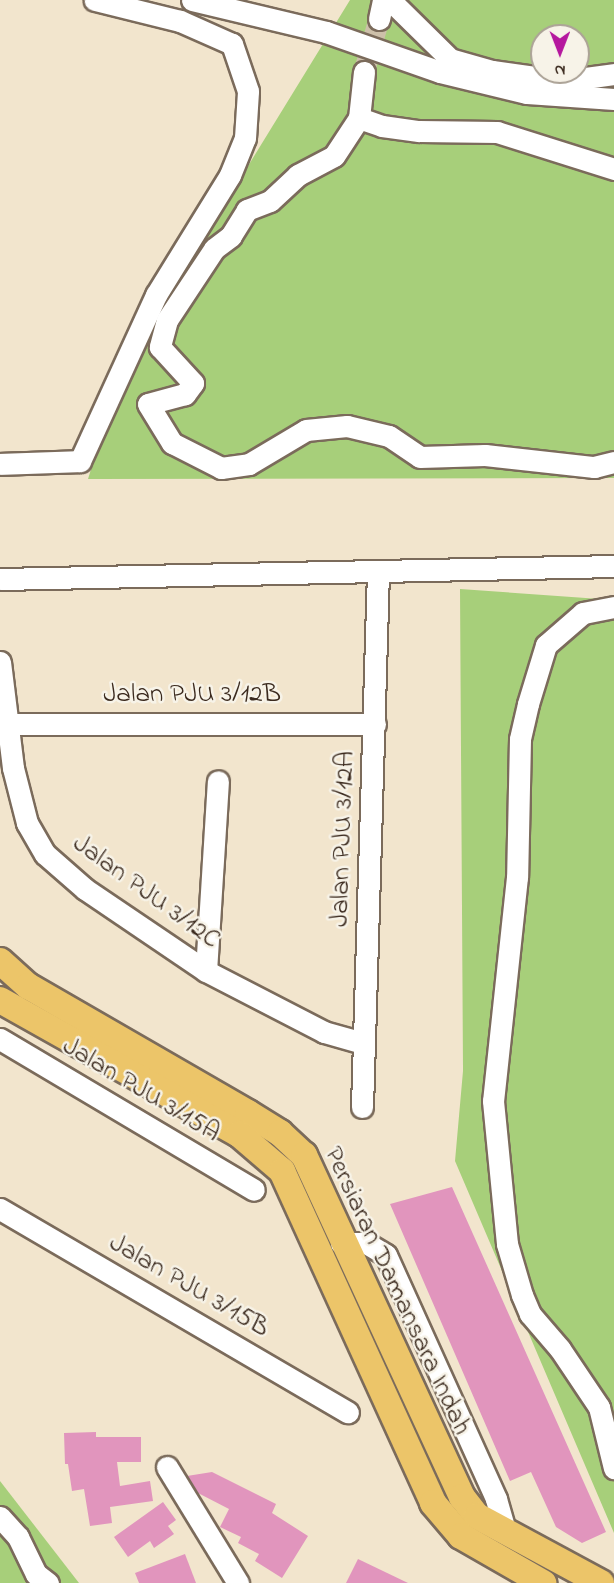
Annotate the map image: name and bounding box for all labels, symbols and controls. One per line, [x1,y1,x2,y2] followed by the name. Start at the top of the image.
[530,24,590,84] north arrow
[555,58,565,82] text: N
[103,679,281,711] street label: Jalan PJU 3/12B
[324,750,362,928] street label: Jalan PJU 3/12A
[66,828,226,956] street label: Jalan PJU 3/12C
[56,1030,226,1150] street label: Jalan PJU 3/15A
[316,1142,478,1440] street label: Persiaran Damansara Indah
[103,1227,275,1345] street label: Jalan PJU 3/15B

